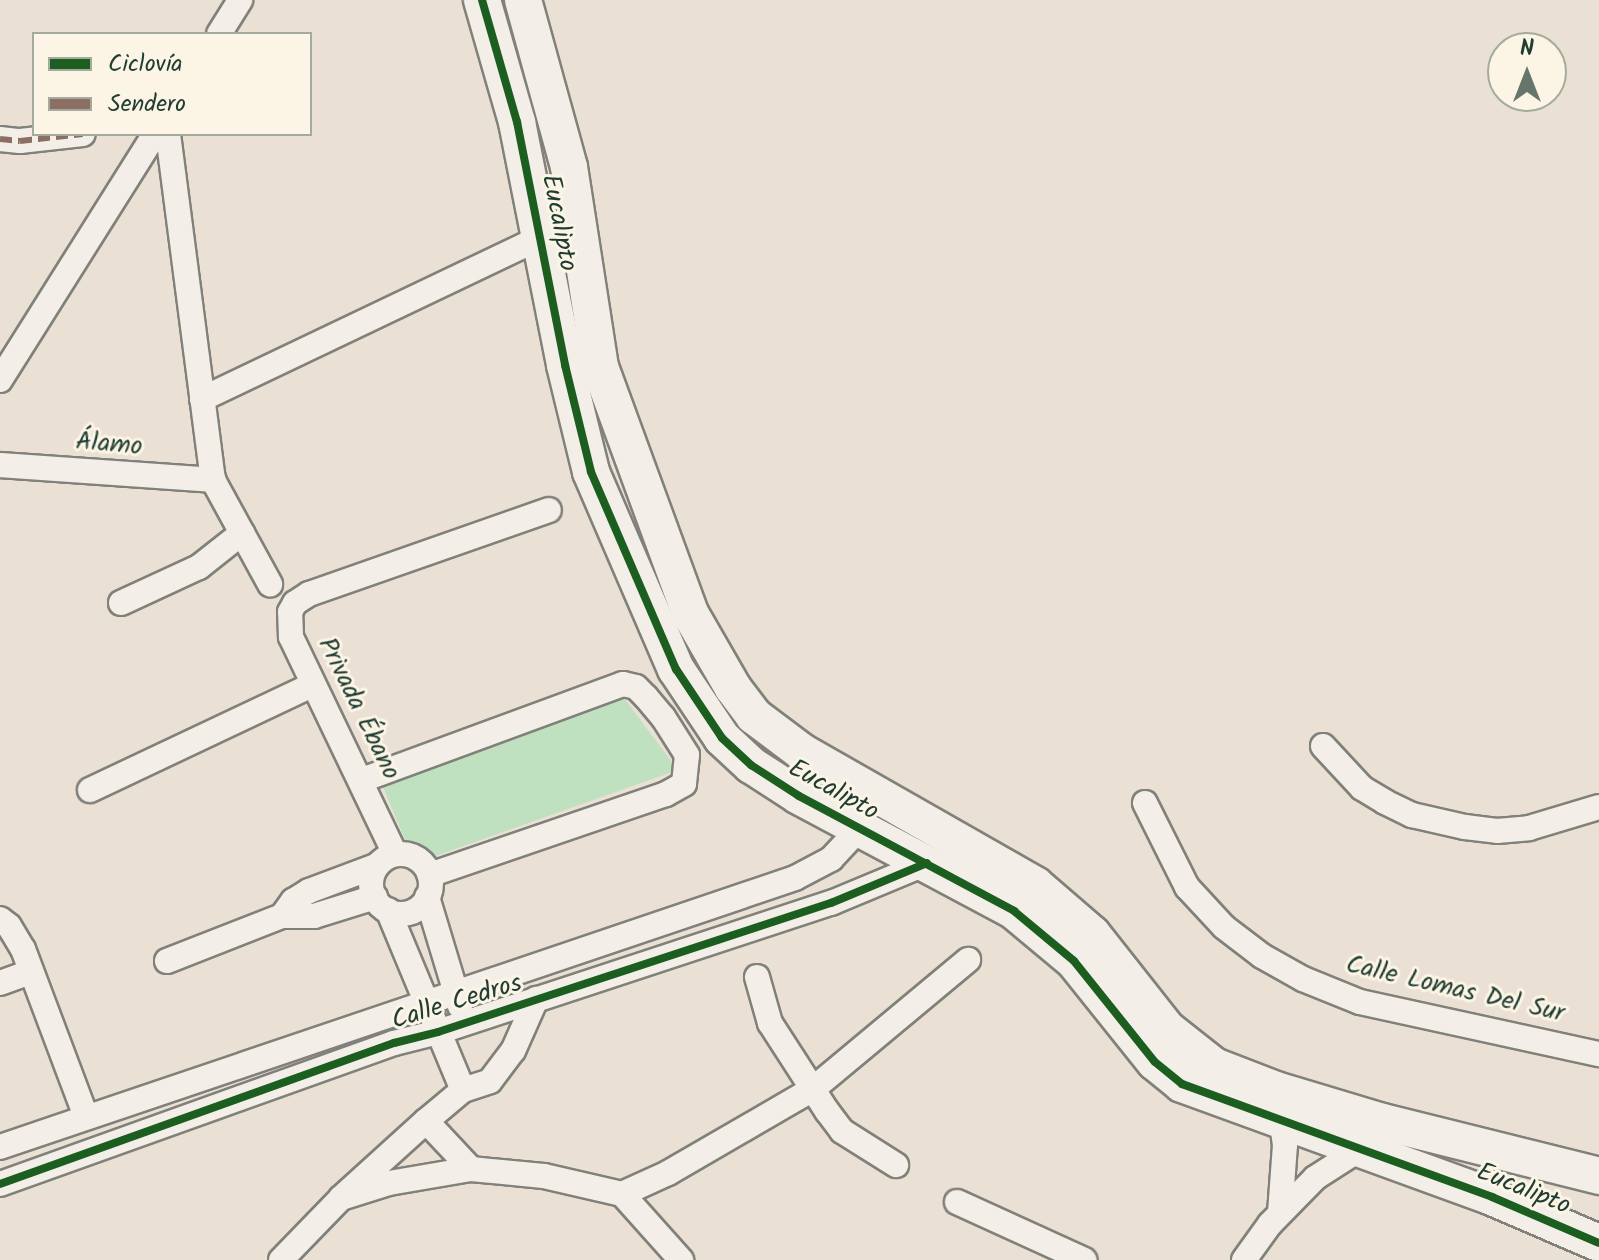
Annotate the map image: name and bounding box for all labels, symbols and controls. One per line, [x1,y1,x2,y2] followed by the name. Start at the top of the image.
[32,32,312,136] legend
[1487,32,1567,112] north arrow
[1520,32,1534,67] text: N
[108,45,183,84] text: Ciclovía
[108,85,186,124] text: Sendero
[533,172,583,274] street label: Eucalipto
[74,427,144,463] street label: Álamo
[310,633,406,785] street label: Privada Ébano
[782,754,884,828] street label: Eucalipto
[1343,950,1567,1030] street label: Calle Lomas Del Sur
[388,968,526,1038] street label: Calle Cedros
[1472,1157,1574,1223] street label: Eucalipto

